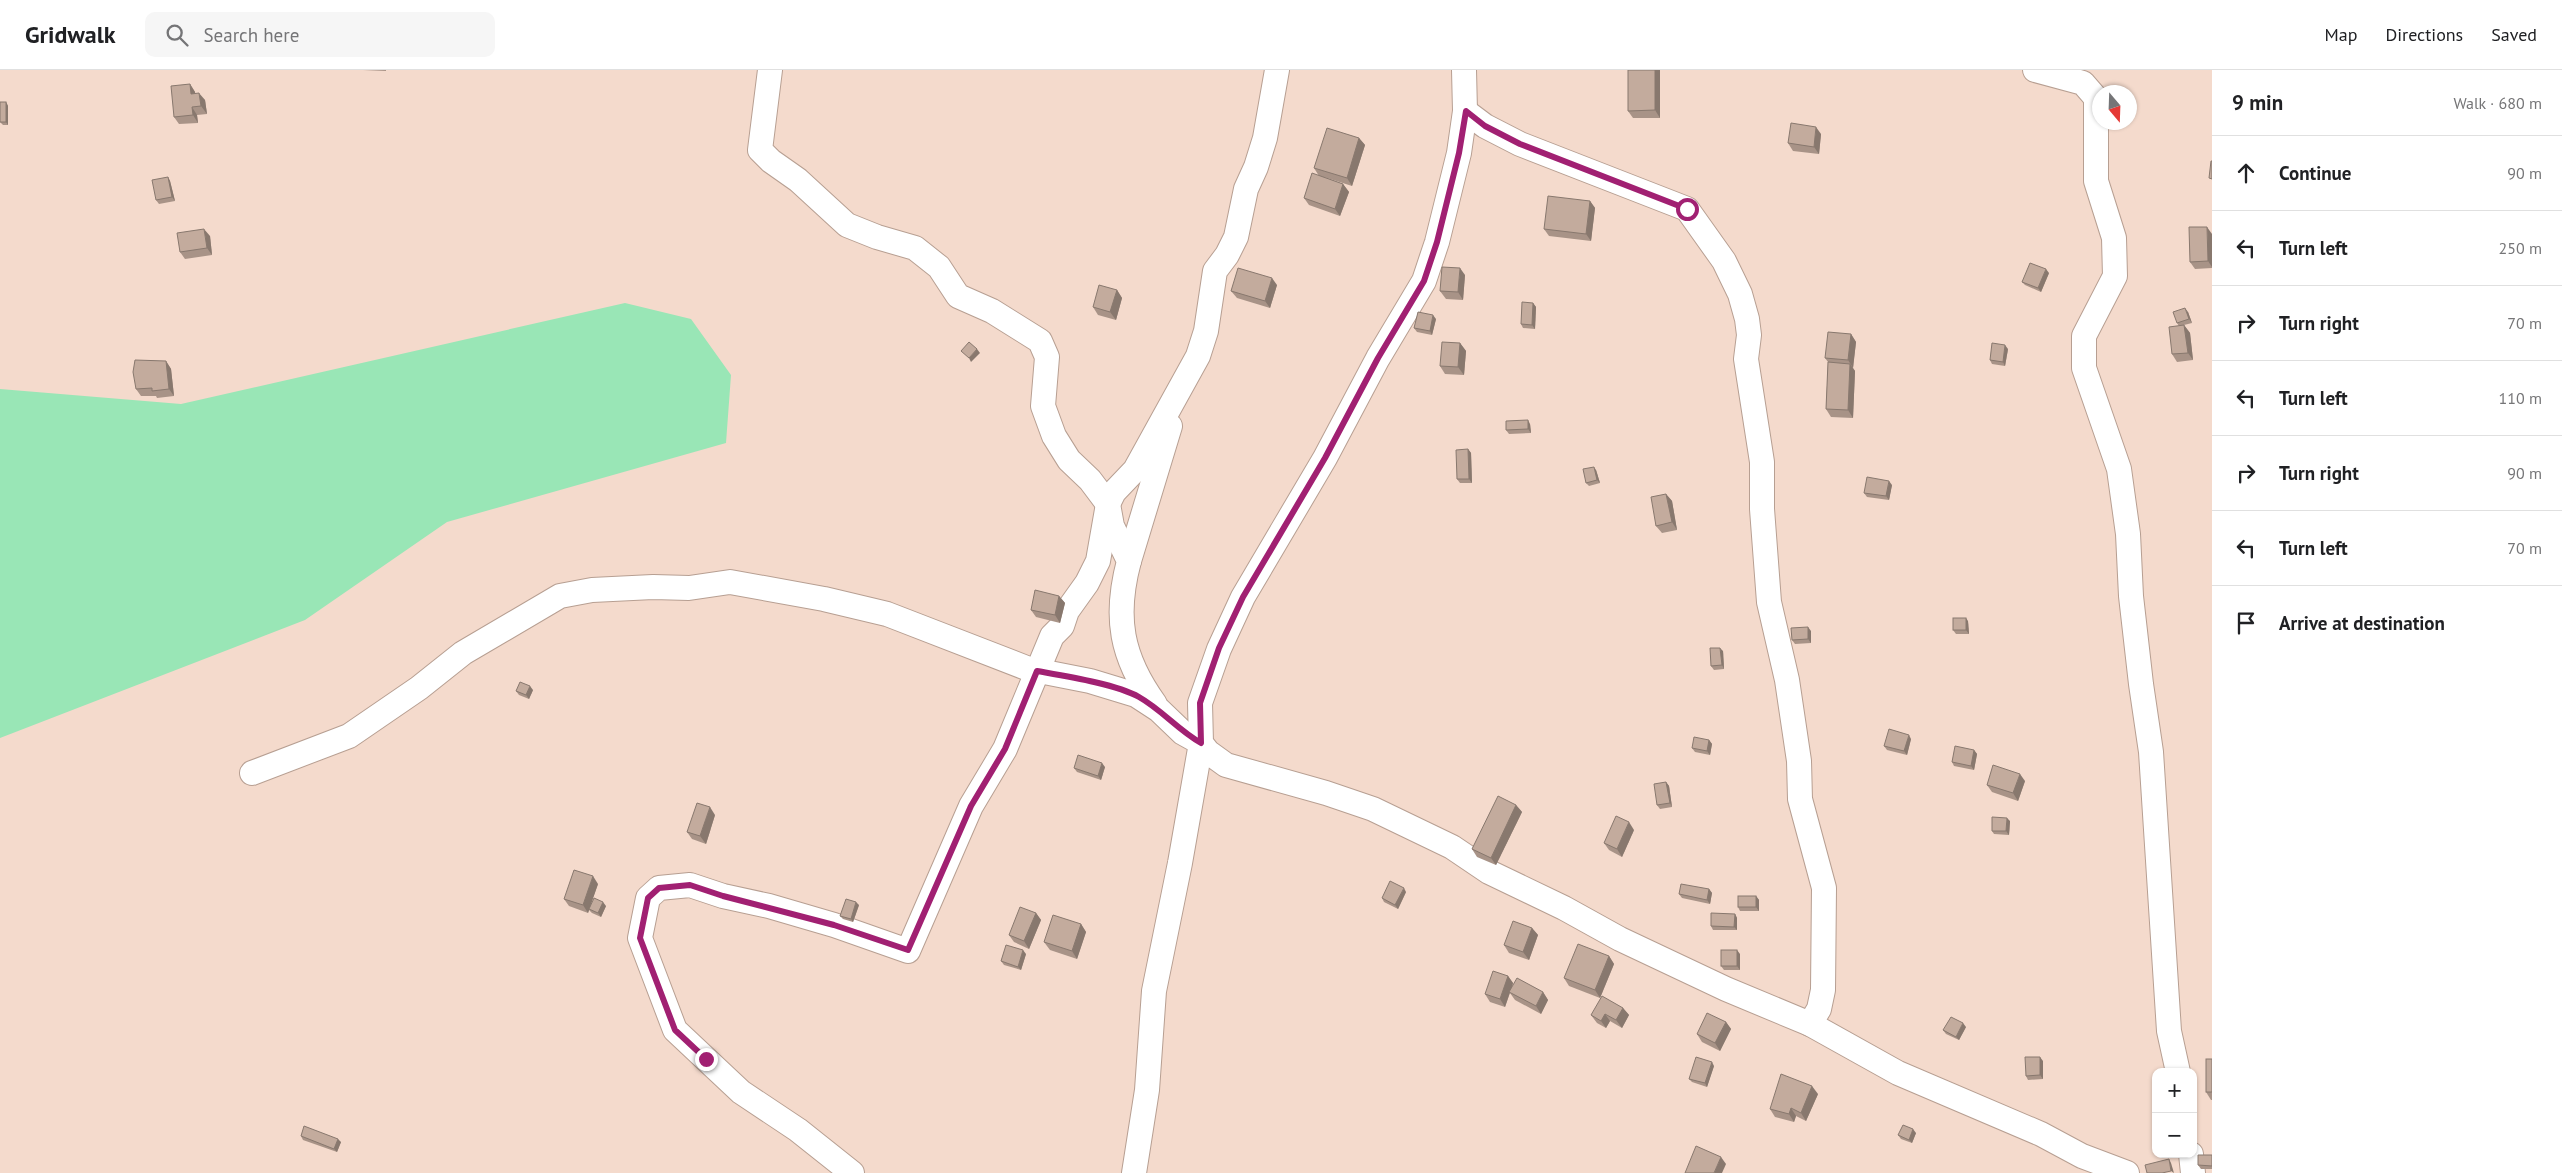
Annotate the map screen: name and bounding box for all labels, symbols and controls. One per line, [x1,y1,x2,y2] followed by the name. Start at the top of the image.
[145,12,495,57] search box
[25,19,115,50] text: Gridwalk
[163,21,191,49] icon: search
[203,23,299,47] text: Search here
[2325,23,2357,46] text: Map
[2385,23,2463,46] text: Directions
[2491,23,2537,46] text: Saved
[2092,85,2137,130] north arrow
[2232,89,2283,116] text: 9 min
[2453,93,2542,113] text: Walk · 680 m
[2232,159,2260,187] icon: ahead
[2279,161,2351,185] text: Continue
[2507,163,2542,183] text: 90 m
[1676,198,1699,221] route start
[2232,234,2260,262] icon: left
[2279,236,2348,260] text: Turn left
[2499,238,2542,258] text: 250 m
[2232,309,2260,337] icon: right
[2279,311,2359,335] text: Turn right
[2507,313,2542,333] text: 70 m
[2232,384,2260,412] icon: left
[2279,386,2348,410] text: Turn left
[2499,388,2542,408] text: 110 m
[2232,459,2260,487] icon: right
[2279,461,2359,485] text: Turn right
[2507,463,2542,483] text: 90 m
[2232,534,2260,562] icon: left
[2279,536,2348,560] text: Turn left
[2507,538,2542,558] text: 70 m
[2232,609,2260,637] icon: arrive
[2279,611,2445,635] text: Arrive at destination
[695,1048,718,1071] route end
[2152,1068,2197,1158] map controls
[2152,1068,2197,1113] button: +
[2152,1113,2197,1158] button: −

